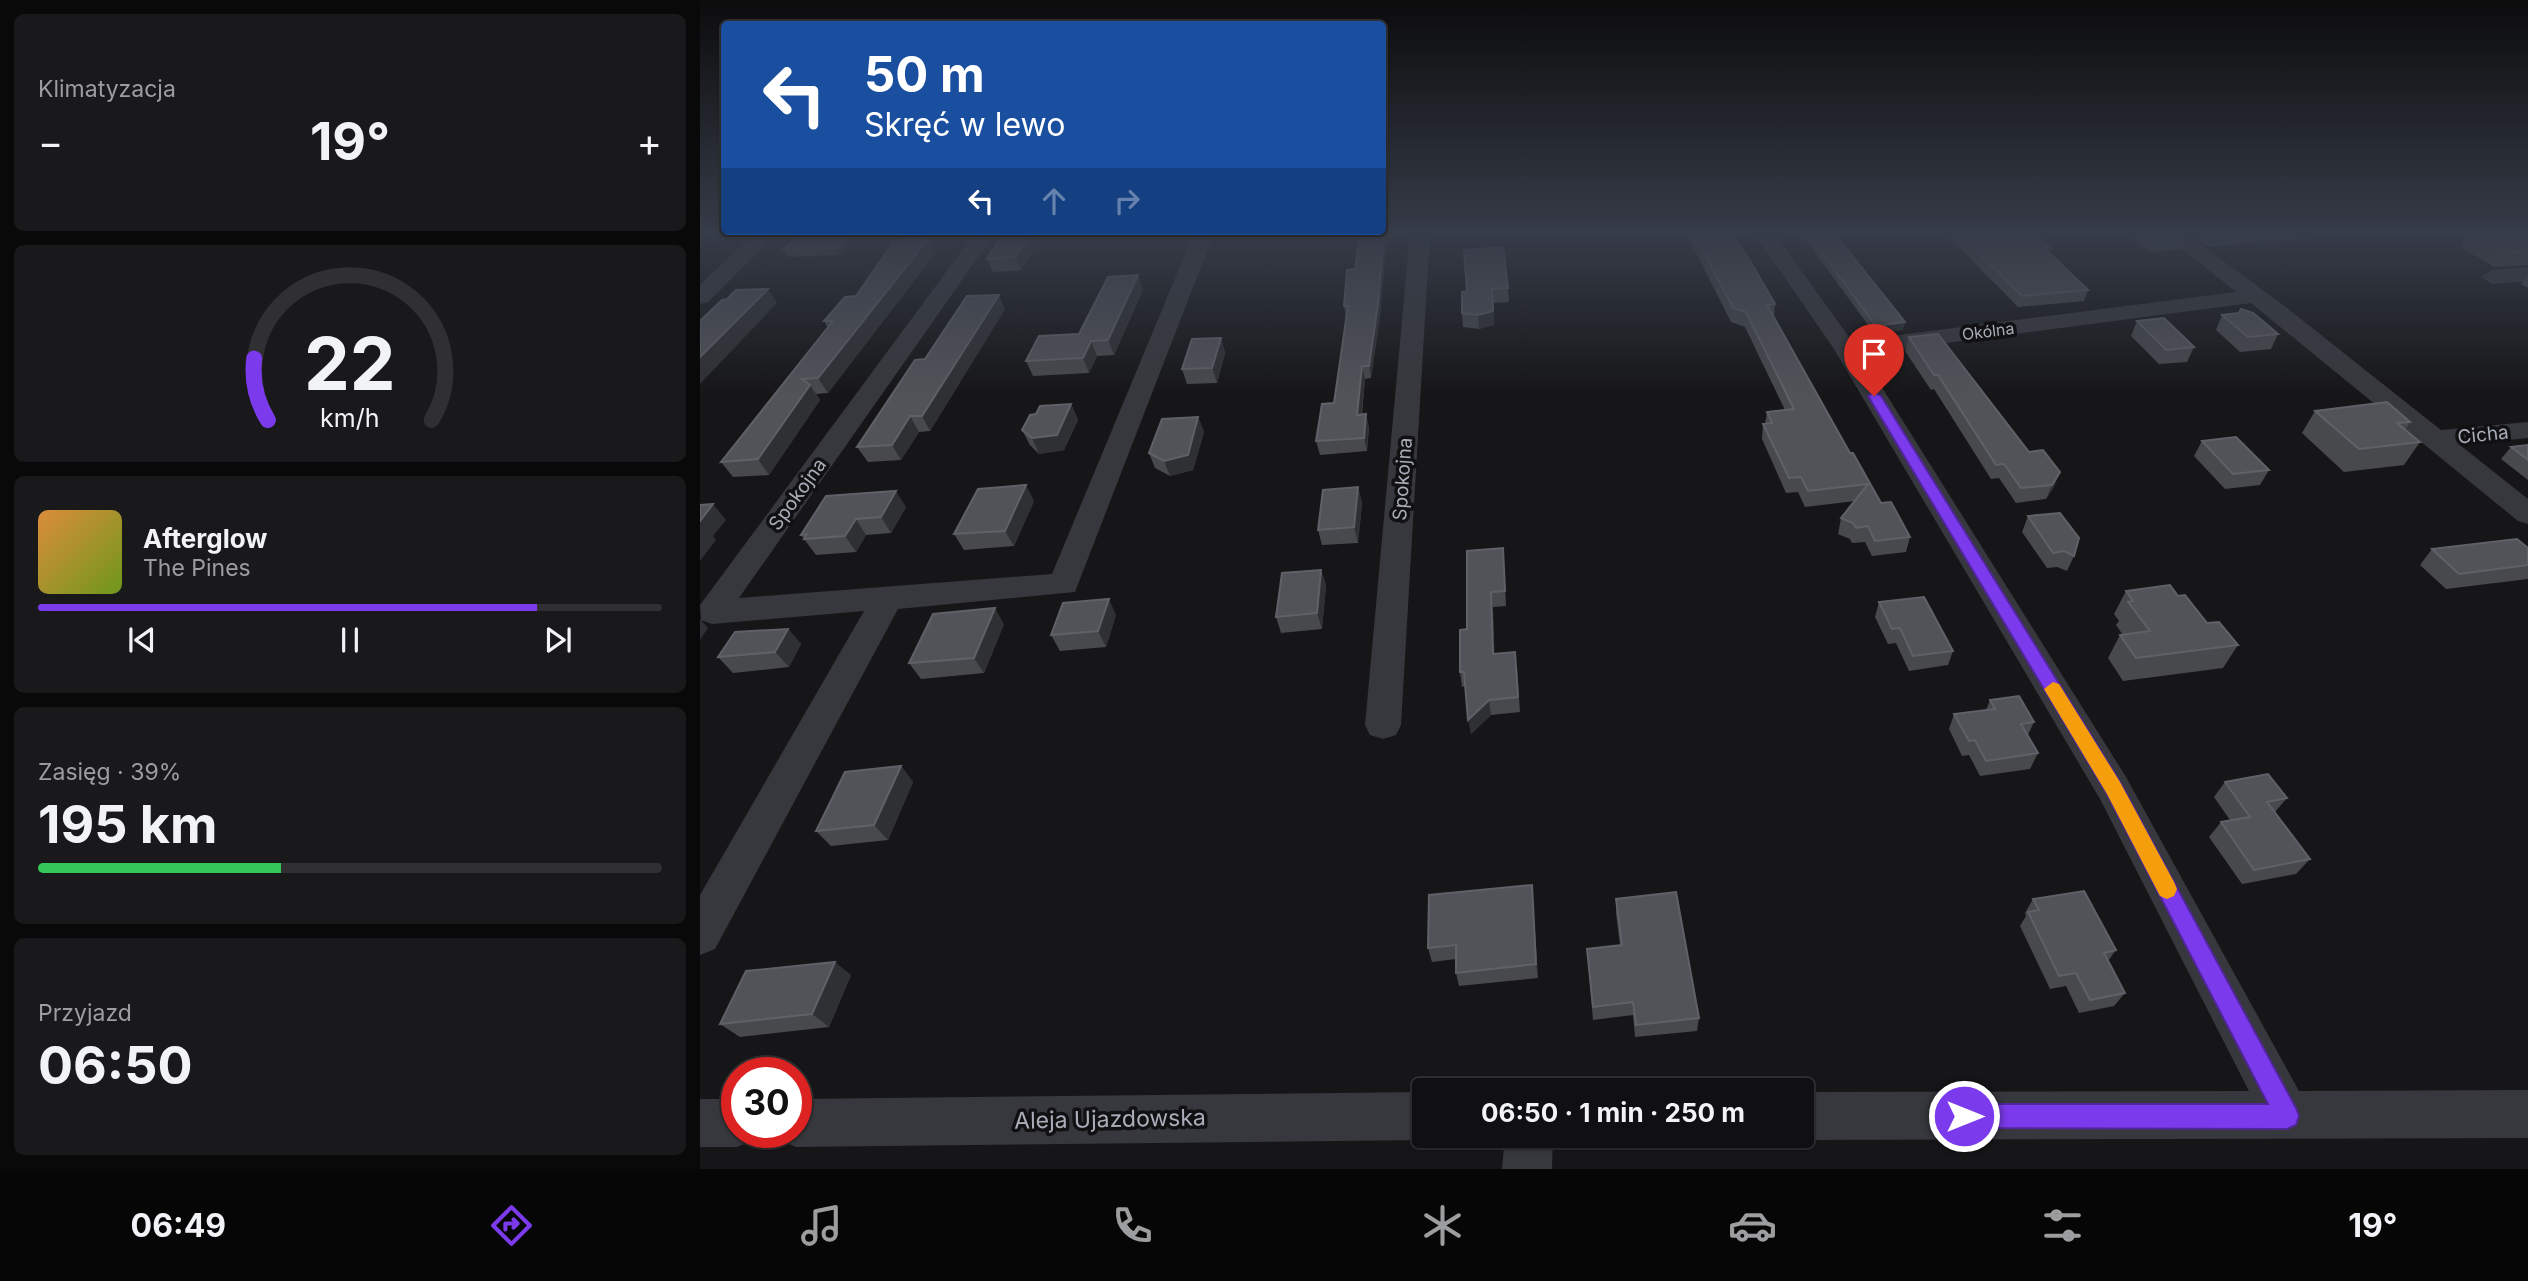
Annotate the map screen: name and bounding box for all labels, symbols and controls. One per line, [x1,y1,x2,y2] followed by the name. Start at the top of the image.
[864,45,985,104] text: 50 m
[749,49,840,140] icon: left
[38,75,176,103] text: Klimatyzacja
[864,105,1065,144] text: Skręć w lewo
[310,110,390,173] text: 19°
[38,119,63,165] text: −
[637,119,662,165] text: +
[962,182,1000,220] icon: left
[1035,182,1073,220] icon: ahead
[1108,182,1146,220] icon: right
[1961,318,2015,344] street label: Okólna
[304,319,396,408] text: 22
[1844,324,1904,396] pin
[1855,335,1893,373] icon: arrive
[320,402,380,432] text: km/h
[2456,420,2510,449] street label: Cicha
[1388,437,1417,521] street label: Spokojna
[764,454,831,535] street label: Spokojna
[143,523,267,554] text: Afterglow
[143,554,251,582] text: The Pines
[123,621,161,659] icon: previous
[331,621,369,659] icon: pause
[539,621,577,659] icon: next
[38,758,181,786] text: Zasięg · 39%
[38,793,217,856] text: 195 km
[38,999,132,1027] text: Przyjazd
[38,1034,193,1097] text: 06:50
[721,1057,812,1148] speed limit sign: 30
[1927,1079,2001,1153] position arrow
[1481,1097,1745,1128] text: 06:50 · 1 min · 250 m
[1014,1103,1206,1135] street label: Aleja Ujazdowska
[487,1201,536,1250] icon: directions
[797,1201,846,1250] icon: music
[1108,1201,1157,1250] icon: phone
[1418,1201,1467,1250] icon: climate
[1728,1201,1777,1250] icon: car
[2038,1201,2087,1250] icon: filters
[131,1206,226,1245] text: 06:49
[2348,1206,2397,1245] text: 19°

